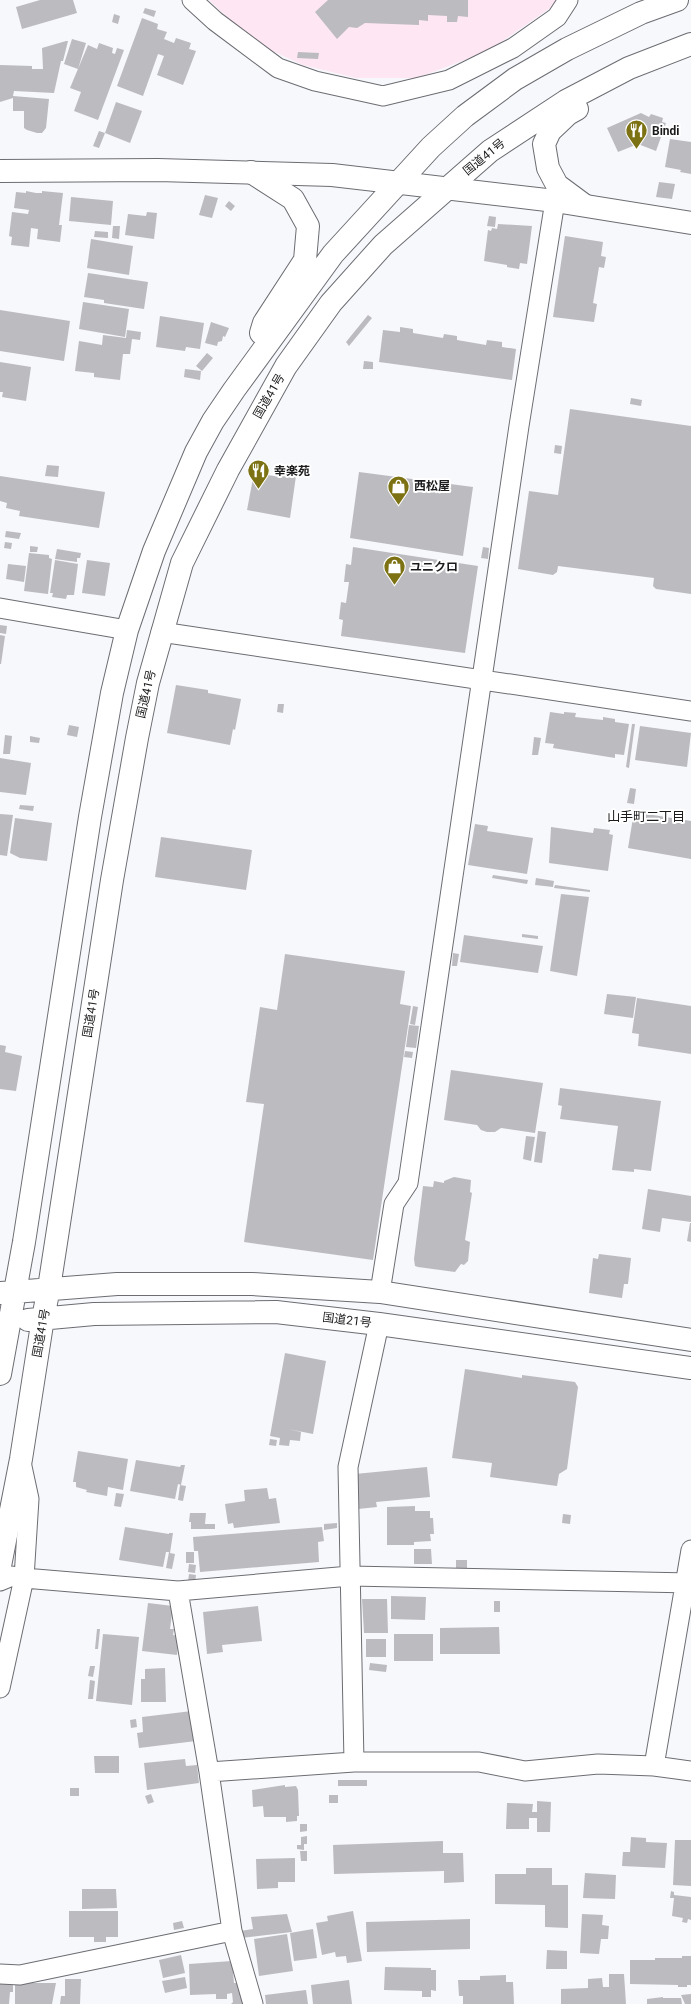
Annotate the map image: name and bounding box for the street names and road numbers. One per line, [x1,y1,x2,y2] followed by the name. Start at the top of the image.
[460,136,508,178] street label: 国道41号
[251,371,287,421] street label: 国道41号
[134,668,158,720] street label: 国道41号
[80,987,102,1039] street label: 国道41号
[30,1307,52,1359] street label: 国道41号
[322,1310,372,1330] street label: 国道21号

